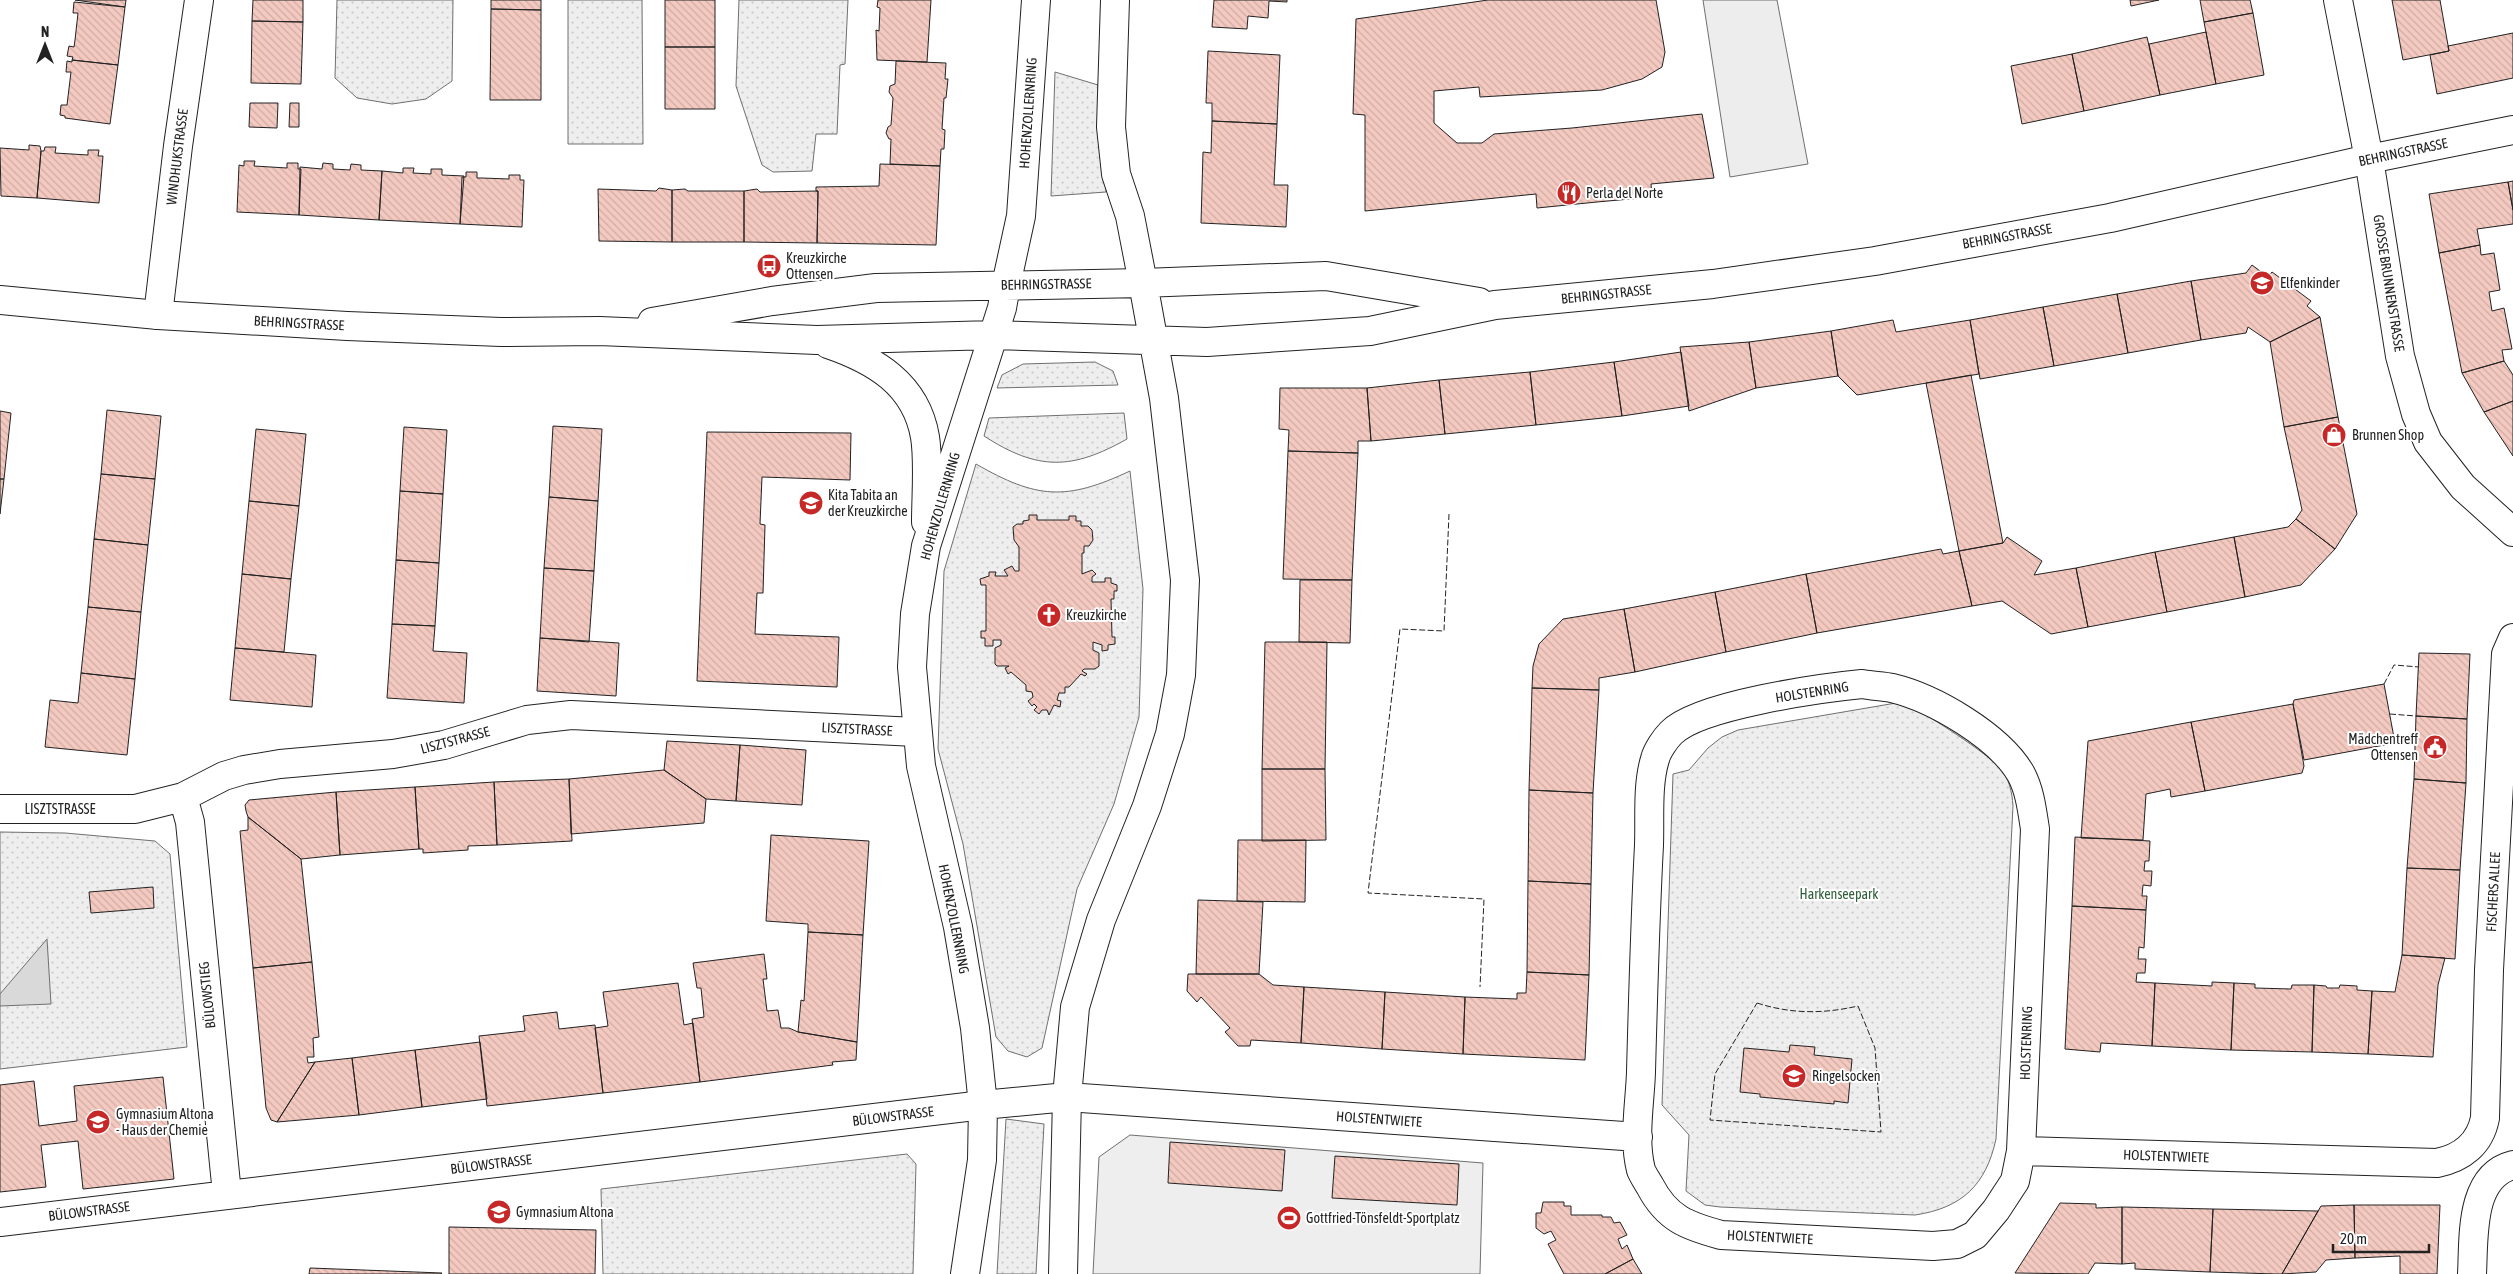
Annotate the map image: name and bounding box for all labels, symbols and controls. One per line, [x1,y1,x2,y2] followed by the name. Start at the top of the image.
[20,20,70,70] north arrow
[41,24,49,40] text: N
[1016,57,1040,169] street label: HOHENZOLLERNRING
[163,108,191,206] street label: WINDHUKSTRASSE
[2357,135,2449,169] street label: BEHRINGSTRASSE
[1556,180,1582,206] restaurant icon: Perla del Norte
[1586,185,1663,201] place label: Perla del Norte
[2370,213,2408,353] street label: GROSSE BRUNNENSTRASSE
[1961,220,2053,252] street label: BEHRINGSTRASSE
[786,250,847,282] place label: Kreuzkirche Ottensen
[756,253,782,279] bus stop icon: Kreuzkirche Ottensen
[2249,270,2275,296] school or university icon: Elfenkinder
[1001,275,1091,293] street label: BEHRINGSTRASSE
[2280,275,2340,291] place label: Elfenkinder
[1560,281,1652,307] street label: BEHRINGSTRASSE
[253,313,345,333] street label: BEHRINGSTRASSE
[2321,422,2347,448] shop icon: Brunnen Shop
[2352,427,2424,443] place label: Brunnen Shop
[917,450,963,562] street label: HOHENZOLLERNRING
[828,487,908,519] place label: Kita Tabita an der Kreuzkirche
[798,490,824,516] school or university icon: Kita Tabita an der Kreuzkirche
[1036,602,1062,628] church icon: Kreuzkirche
[1066,607,1127,623] place label: Kreuzkirche
[1774,678,1850,706] street label: HOLSTENRING
[821,719,893,739] street label: LISZTSTRASSE
[419,723,491,757] street label: LISZTSTRASSE
[2348,731,2418,763] place label: Mädchentreff Ottensen
[2422,734,2448,760] public building icon: Mädchentreff Ottensen
[25,801,95,817] street label: LISZTSTRASSE
[2483,852,2503,932] street label: FISCHERS ALLEE
[936,863,972,975] street label: HOHENZOLLERNRING
[1800,886,1878,902] park label: Harkenseepark
[196,961,218,1029] street label: BÜLOWSTIEG
[2017,1006,2035,1080] street label: HOLSTENRING
[1781,1063,1807,1089] school or university icon: Ringelsocken
[1812,1068,1881,1084] place label: Ringelsocken
[851,1103,935,1129] street label: BÜLOWSTRASSE
[116,1106,214,1138] place label: Gymnasium Altona - Haus der Chemie
[1336,1108,1422,1130] street label: HOLSTENTWIETE
[85,1109,111,1135] school or university icon: Gymnasium Altona - Haus der Chemie
[2123,1147,2209,1165] street label: HOLSTENTWIETE
[449,1151,533,1177] street label: BÜLOWSTRASSE
[47,1198,131,1224] street label: BÜLOWSTRASSE
[486,1199,512,1225] school or university icon: Gymnasium Altona
[516,1204,614,1220] place label: Gymnasium Altona
[1276,1205,1302,1231] sports icon: Gottfried-Tönsfeldt-Sportplatz
[1306,1210,1460,1226] place label: Gottfried-Tönsfeldt-Sportplatz
[2333,1222,2429,1254] scale bar
[1727,1227,1813,1247] street label: HOLSTENTWIETE
[2340,1230,2367,1247] text: 20 m

